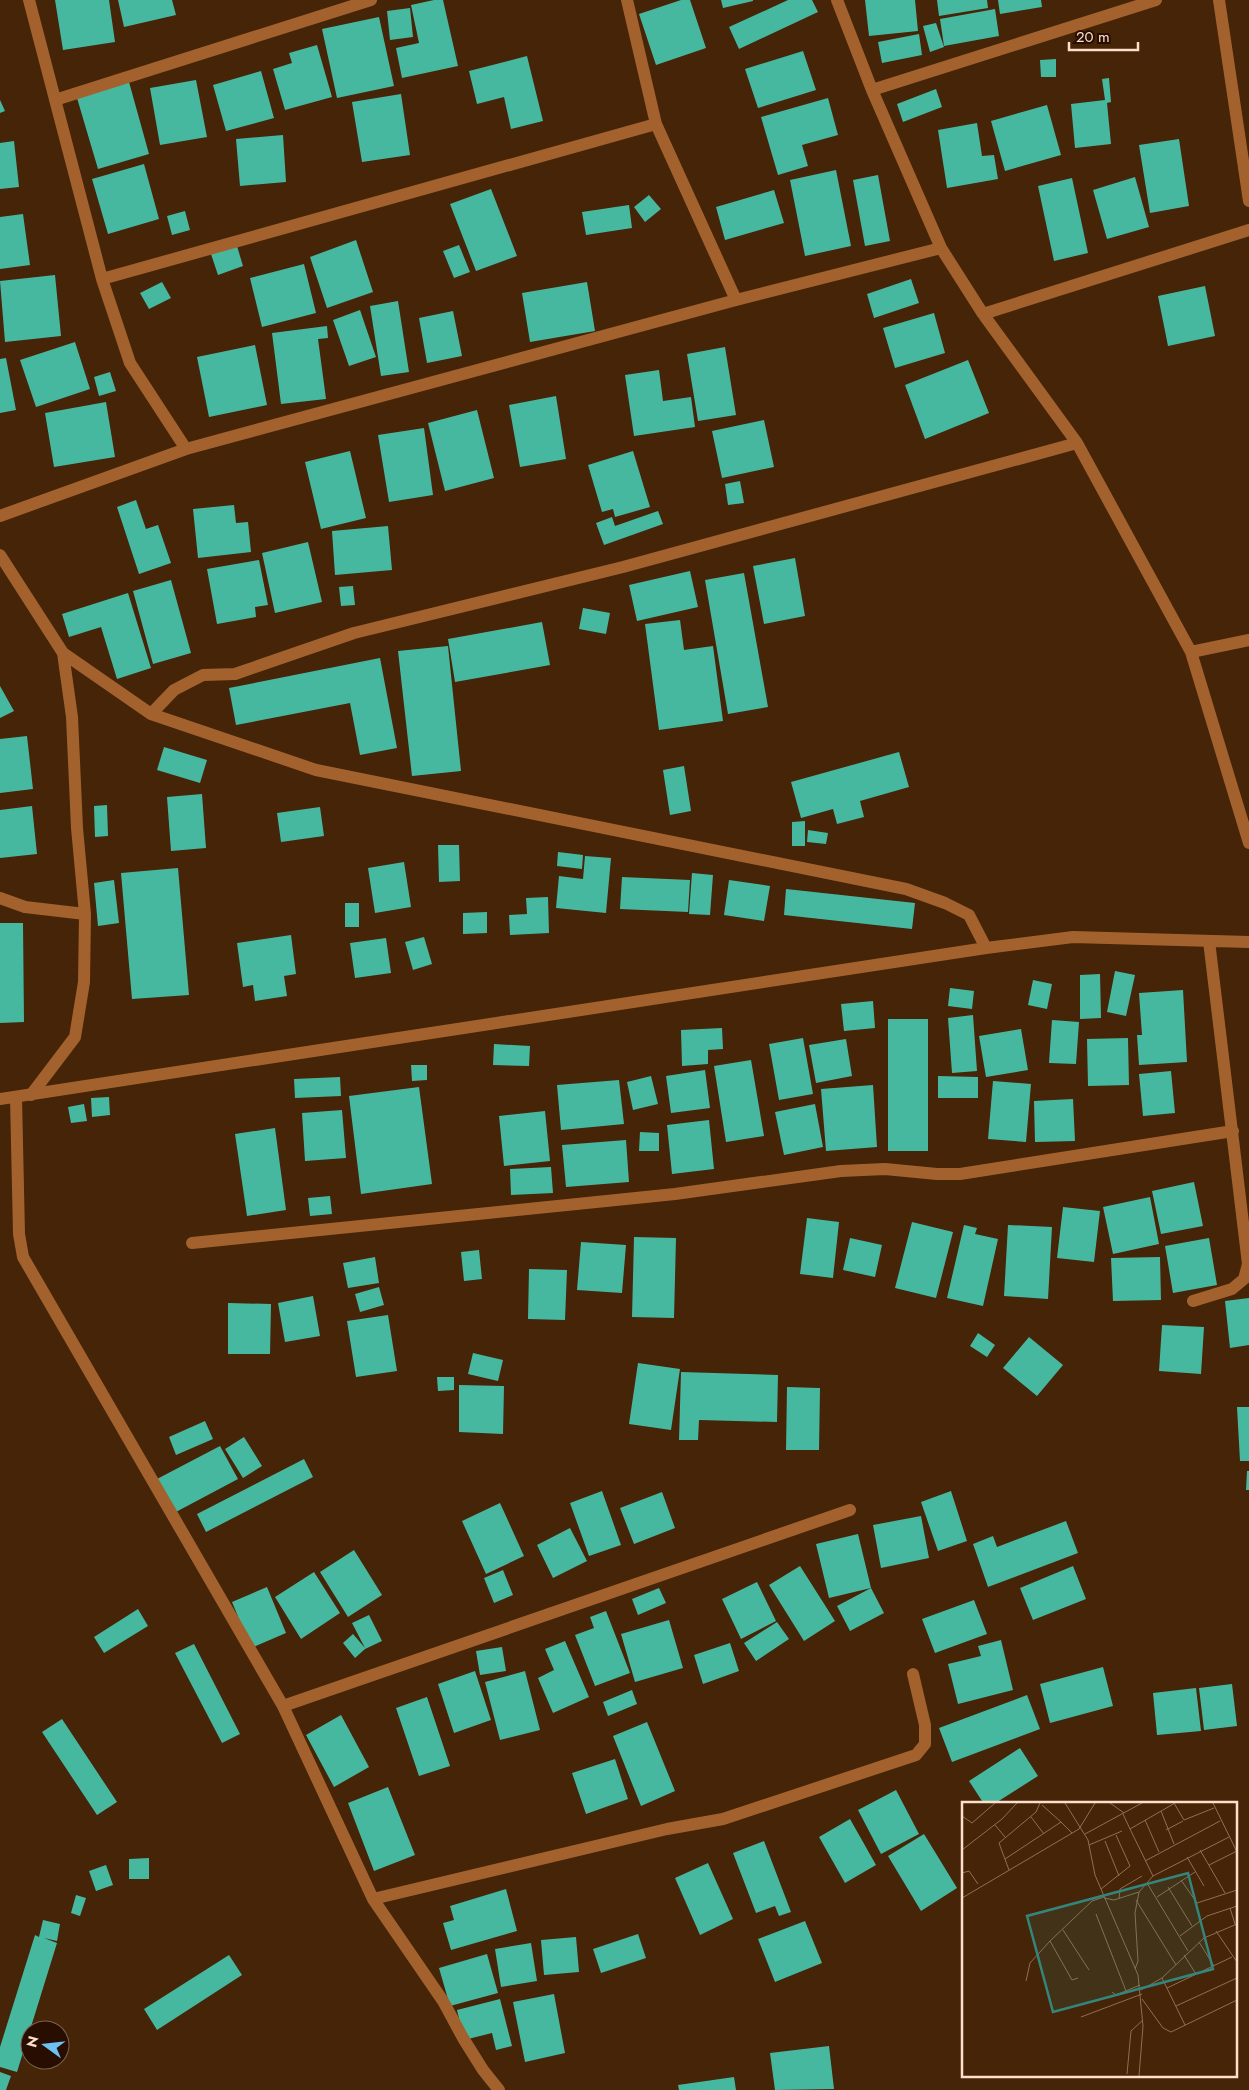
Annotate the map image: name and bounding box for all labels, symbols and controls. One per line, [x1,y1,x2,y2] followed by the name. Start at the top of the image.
[1069,20,1138,52] scale bar
[1076,26,1110,48] text: 20 m
[962,1802,1236,2078] inset map
[20,2020,70,2070] north arrow
[21,2034,44,2050] text: N

